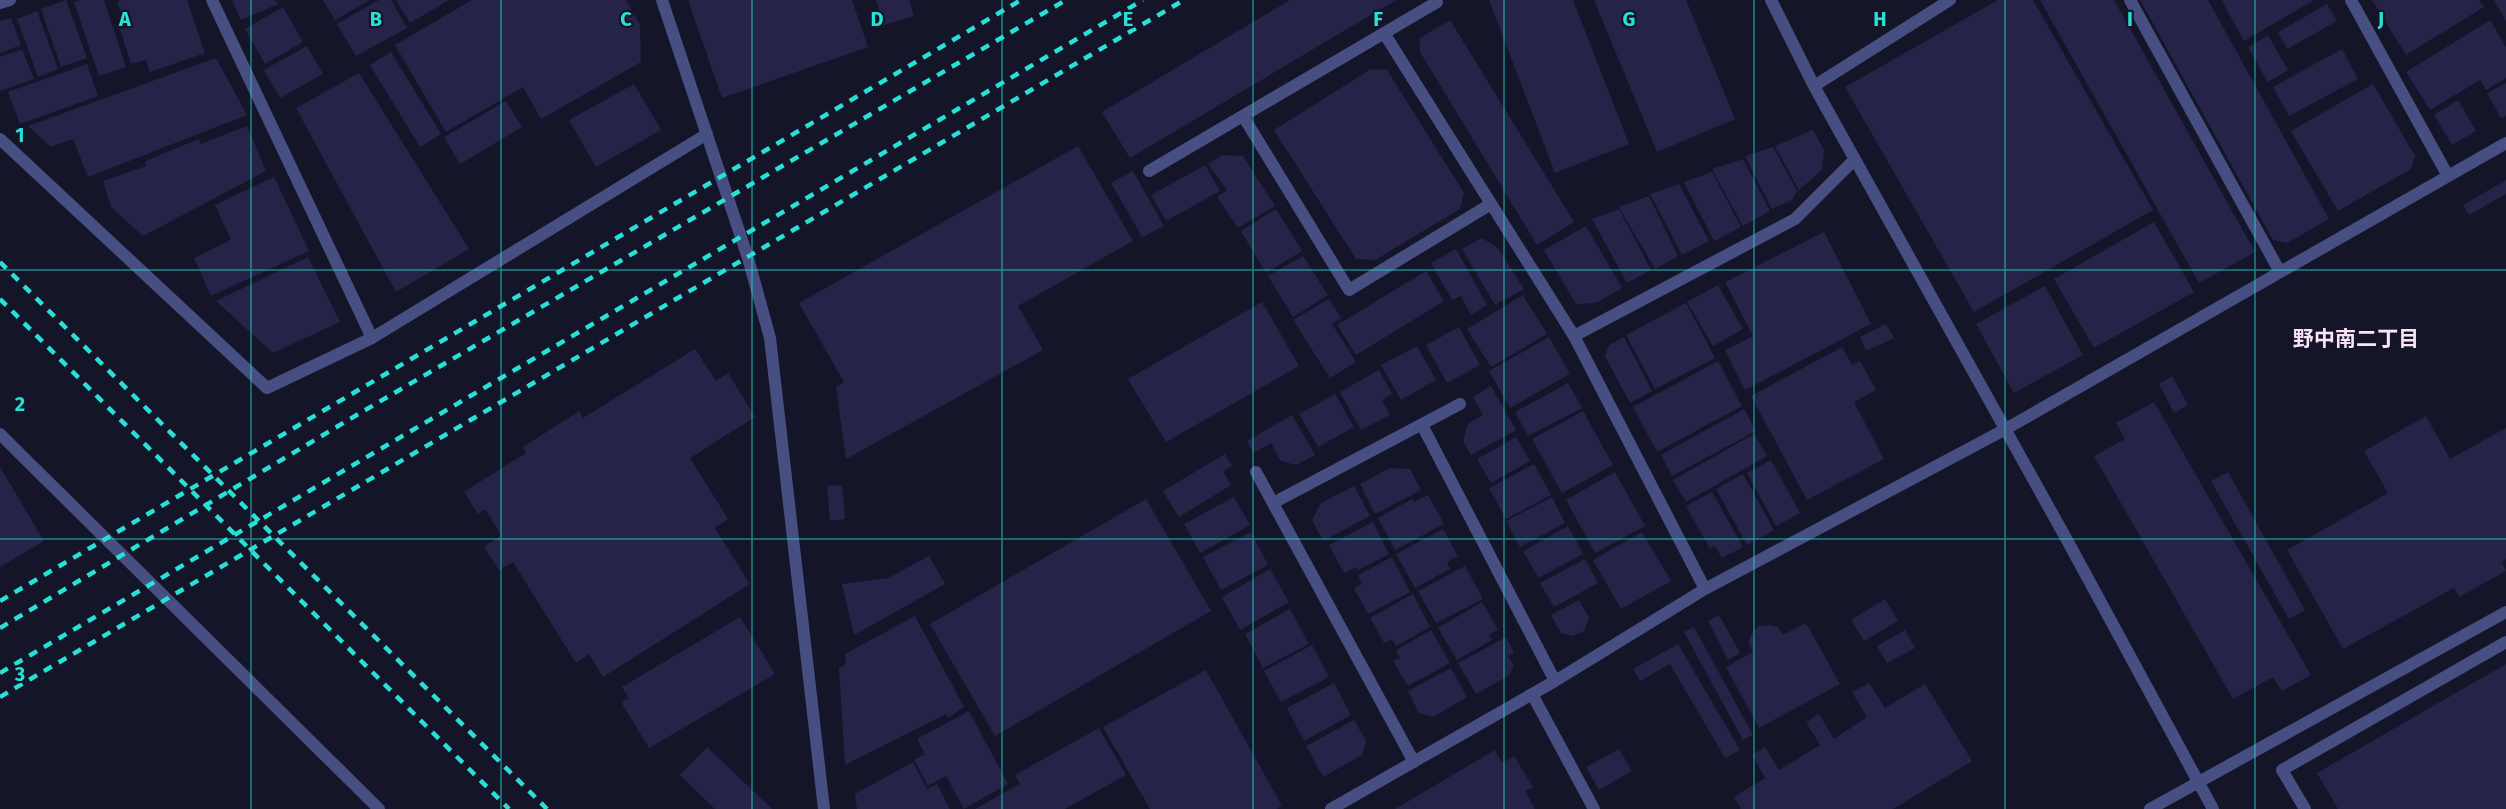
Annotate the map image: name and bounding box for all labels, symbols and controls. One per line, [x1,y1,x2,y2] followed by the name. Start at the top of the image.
[118,7,132,31] text: A
[370,7,382,31] text: B
[620,7,632,31] text: C
[870,7,884,31] text: D
[1123,7,1133,31] text: E
[1373,7,1383,31] text: F
[1623,7,1635,31] text: G
[1873,7,1887,31] text: H
[2127,7,2133,31] text: I
[2377,7,2384,31] text: J
[15,123,25,147] text: 1
[2293,326,2419,352] district label: 野中南二丁目
[15,392,25,416] text: 2
[14,662,25,686] text: 3

